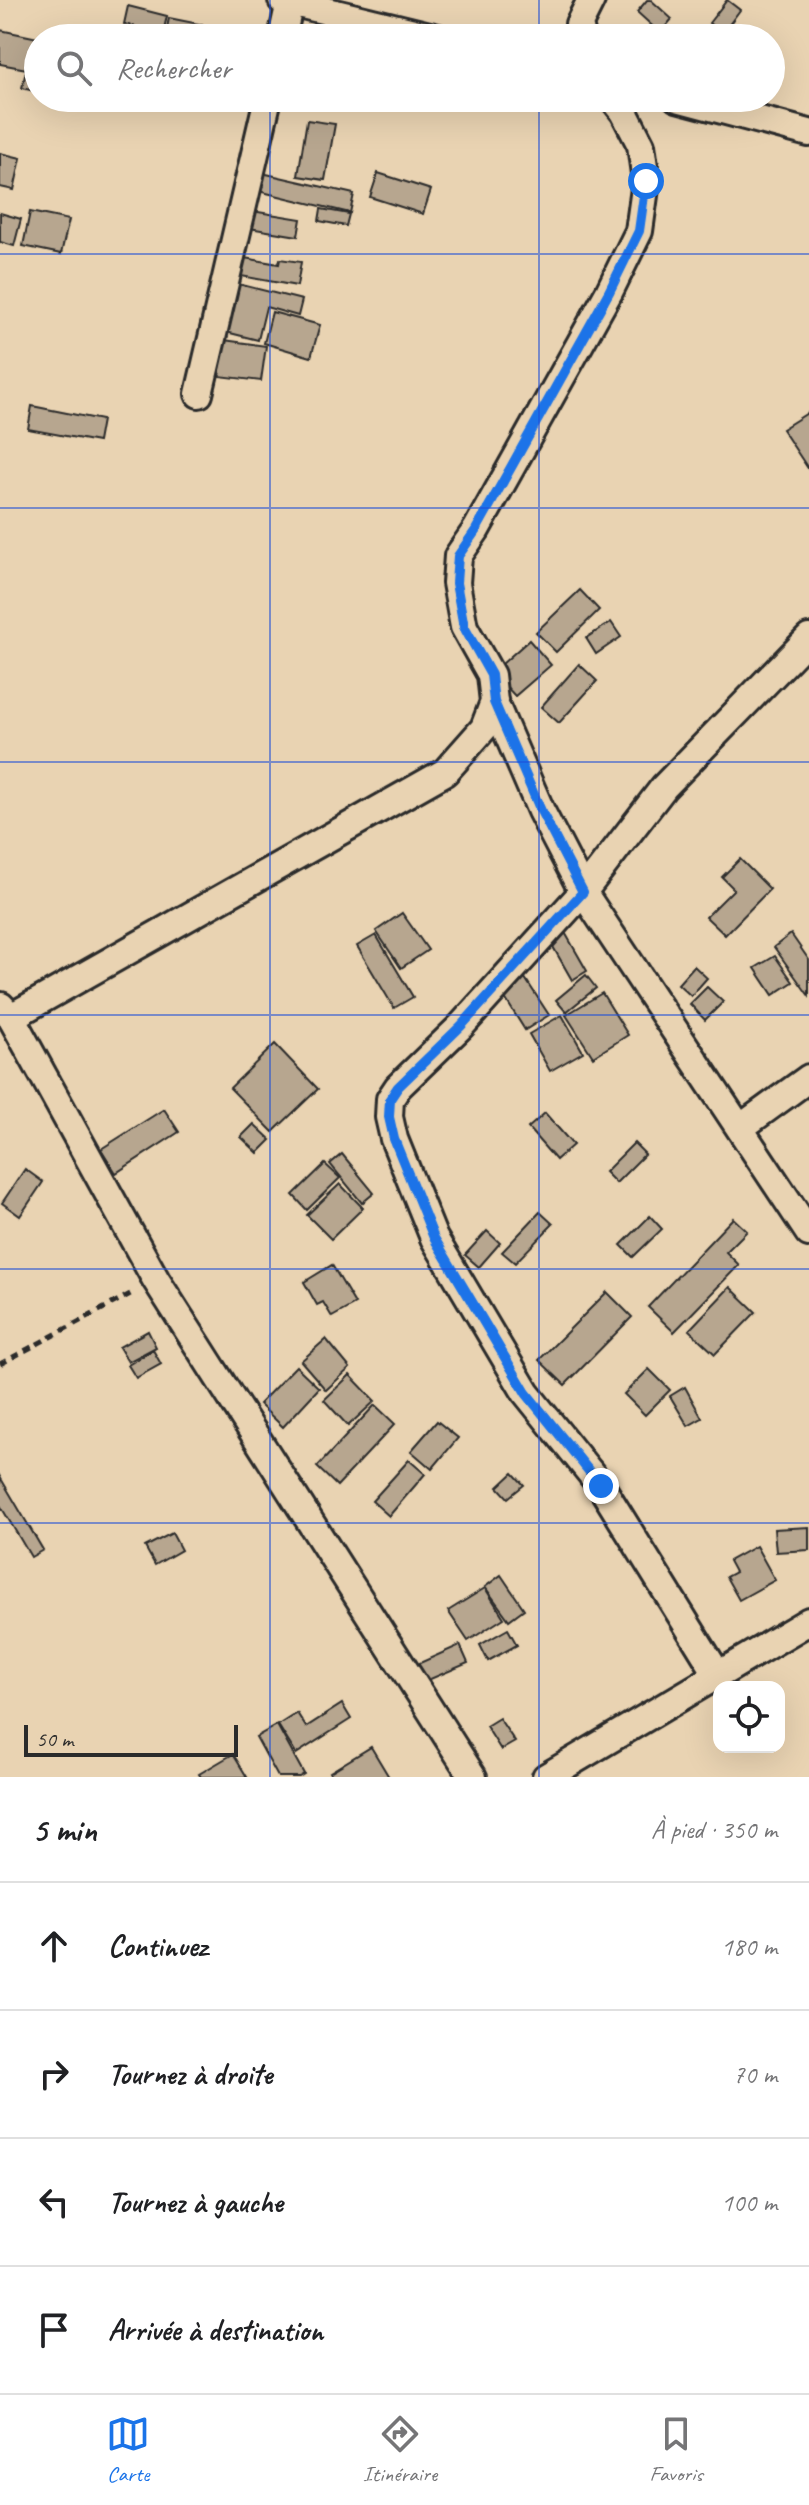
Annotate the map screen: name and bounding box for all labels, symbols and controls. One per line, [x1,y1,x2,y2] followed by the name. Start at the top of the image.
[24,24,785,112] search box
[52,46,96,90] icon: search
[116,49,231,87] text: Rechercher
[628,163,664,199] route start
[583,1468,619,1504] route end
[713,1681,785,1753] map controls
[713,1681,785,1753] button: locate
[24,1721,238,1757] scale bar
[36,1725,73,1753] text: 50 m
[32,1808,97,1851] text: 5 min
[651,1813,777,1846] text: À pied · 350 m
[32,1924,76,1968] icon: ahead
[108,1927,207,1965] text: Continuez
[721,1930,777,1963] text: 180 m
[32,2052,76,2096] icon: right
[108,2055,272,2093] text: Tournez à droite
[733,2058,777,2091] text: 70 m
[32,2180,76,2224] icon: left
[108,2183,283,2221] text: Tournez à gauche
[721,2186,777,2219] text: 100 m
[32,2308,76,2352] icon: arrive
[108,2311,323,2349] text: Arrivée à destination
[106,2412,150,2488] tab: Carte
[363,2412,437,2488] tab: Itinéraire
[650,2412,703,2488] tab: Favoris

